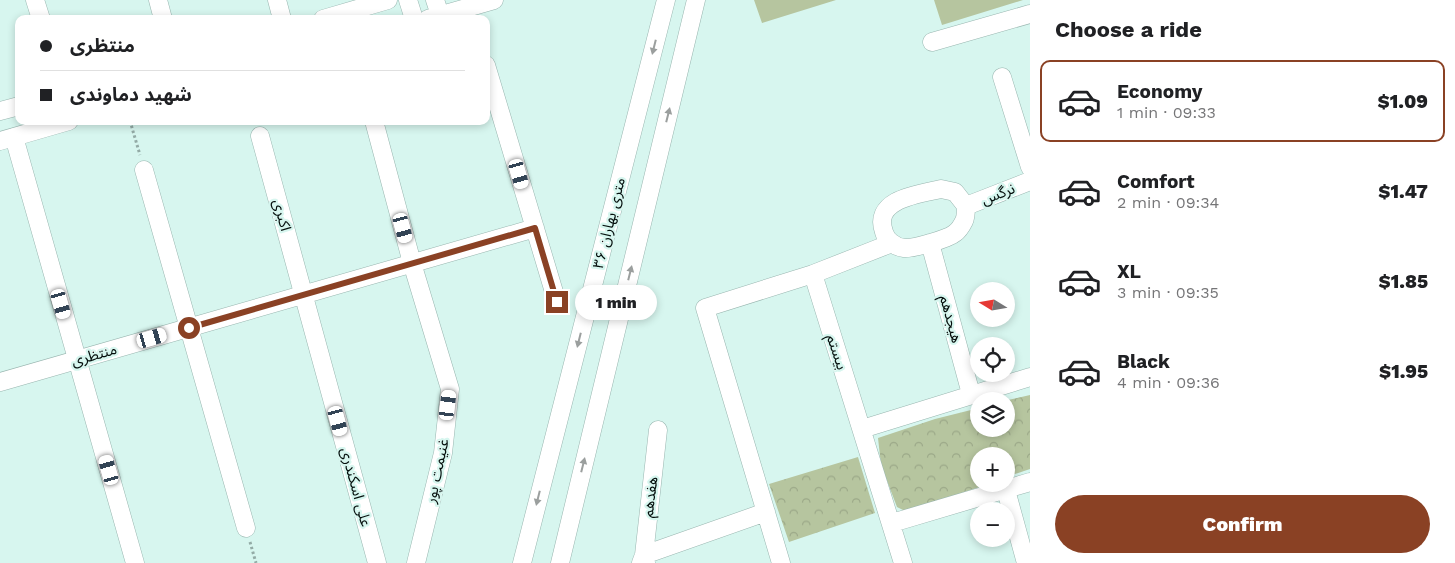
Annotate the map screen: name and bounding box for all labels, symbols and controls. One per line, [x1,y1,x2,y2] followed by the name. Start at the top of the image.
[1055,17,1202,42] text: Choose a ride
[70,34,135,57] text: منتظری
[650,40,658,55] one-way arrow
[1057,79,1102,124] icon: car
[1117,80,1202,103] text: Economy
[70,83,192,106] text: شهید دماوندی
[1378,90,1428,113] text: $1.09
[1117,103,1216,122] text: 1 min · 09:33
[664,107,672,122] one-way arrow
[507,158,530,190] car
[1057,169,1102,214] icon: car
[1117,170,1195,193] text: Comfort
[589,176,629,270] street label: ۳۶ متری بهاران
[979,179,1017,209] street label: نرگس
[1378,180,1428,203] text: $1.47
[1117,193,1219,212] text: 2 min · 09:34
[269,197,295,233] street label: اکبری
[391,212,414,244] car
[1057,259,1102,304] icon: car
[1117,260,1141,283] text: XL
[626,265,634,280] one-way arrow
[1378,270,1428,293] text: $1.85
[970,282,1015,328] north arrow
[970,282,1015,547] map controls
[1117,283,1219,302] text: 3 min · 09:35
[574,284,657,320] callout: 1 min
[49,288,72,320] car
[546,291,568,313] route end
[595,293,637,312] text: 1 min
[934,293,966,345] street label: هیجدهم
[178,317,200,339] route start
[135,327,168,349] car
[821,332,851,373] street label: بیستم
[575,333,583,348] one-way arrow
[970,337,1015,382] button: locate
[69,340,119,370] street label: منتظری
[1057,349,1102,394] icon: car
[1117,350,1170,373] text: Black
[1379,360,1428,383] text: $1.95
[1117,373,1220,392] text: 4 min · 09:36
[438,389,457,421] car
[970,392,1015,437] button: layers
[326,405,349,437] car
[421,437,454,506] street label: غنیمت پور
[337,445,375,529] street label: علی اسکندری
[970,447,1015,492] button: +
[97,454,120,486] car
[579,457,587,472] one-way arrow
[639,476,663,519] street label: هفدهم
[534,490,542,505] one-way arrow
[1055,495,1430,553] button: Confirm
[970,502,1015,547] button: −

